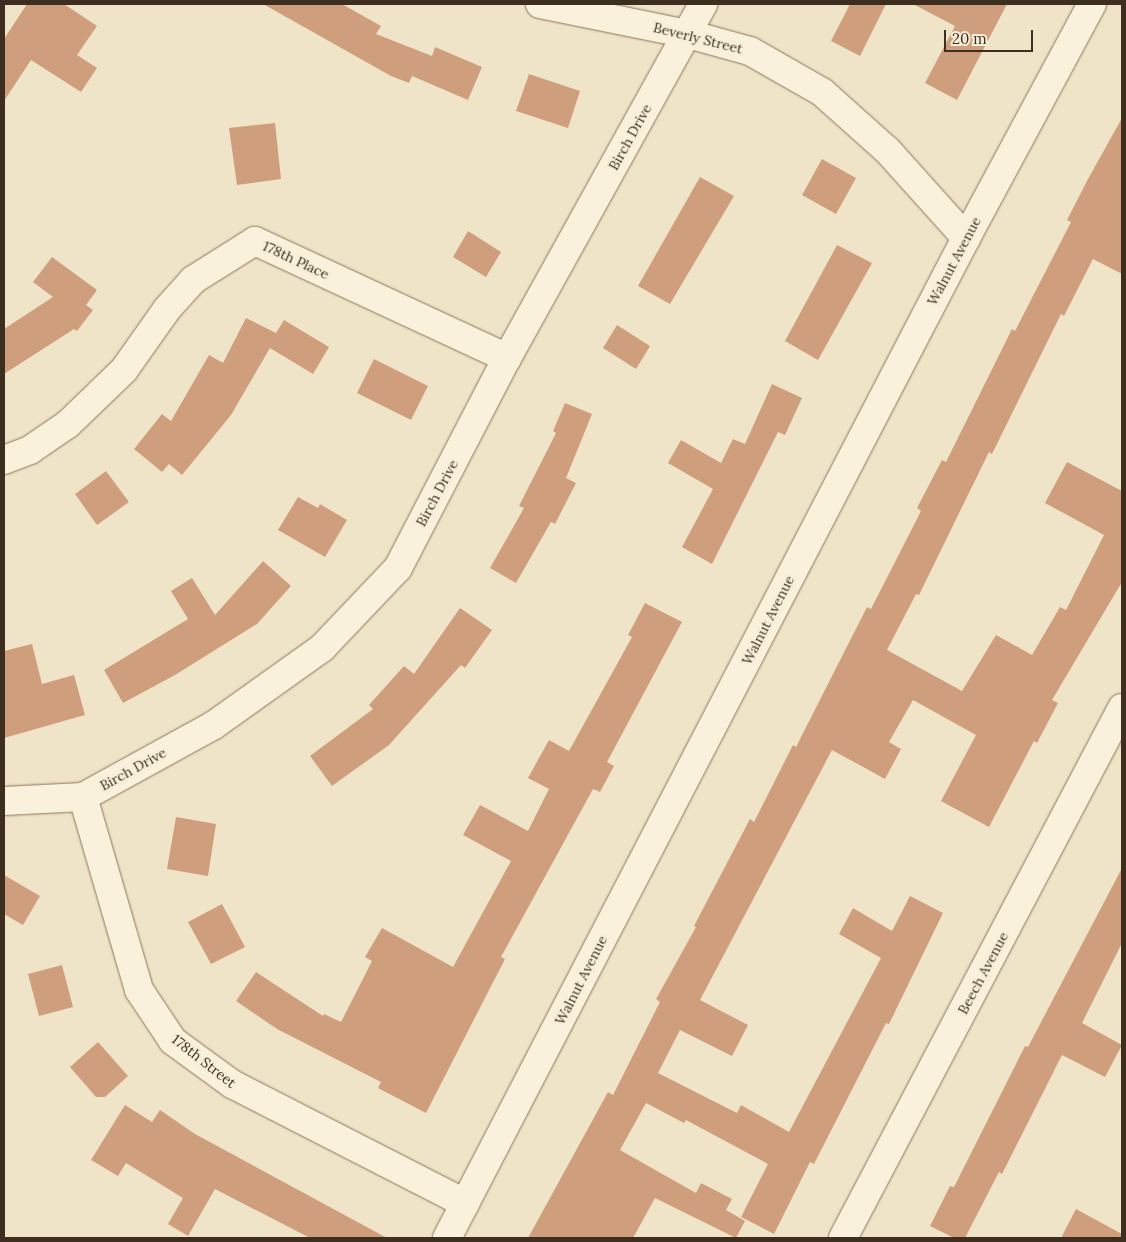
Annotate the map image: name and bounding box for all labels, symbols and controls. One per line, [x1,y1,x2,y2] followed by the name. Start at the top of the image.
[652,19,744,57] street label: Beverly Street
[946,20,1035,52] scale bar
[952,29,987,48] text: 20 m
[605,101,655,173] street label: Birch Drive
[924,214,984,308] street label: Walnut Avenue
[260,237,332,283] street label: 178th Place
[412,457,462,529] street label: Birch Drive
[738,573,798,667] street label: Walnut Avenue
[97,744,169,794] street label: Birch Drive
[954,929,1012,1017] street label: Beech Avenue
[551,933,611,1027] street label: Walnut Avenue
[169,1031,239,1091] street label: 178th Street

